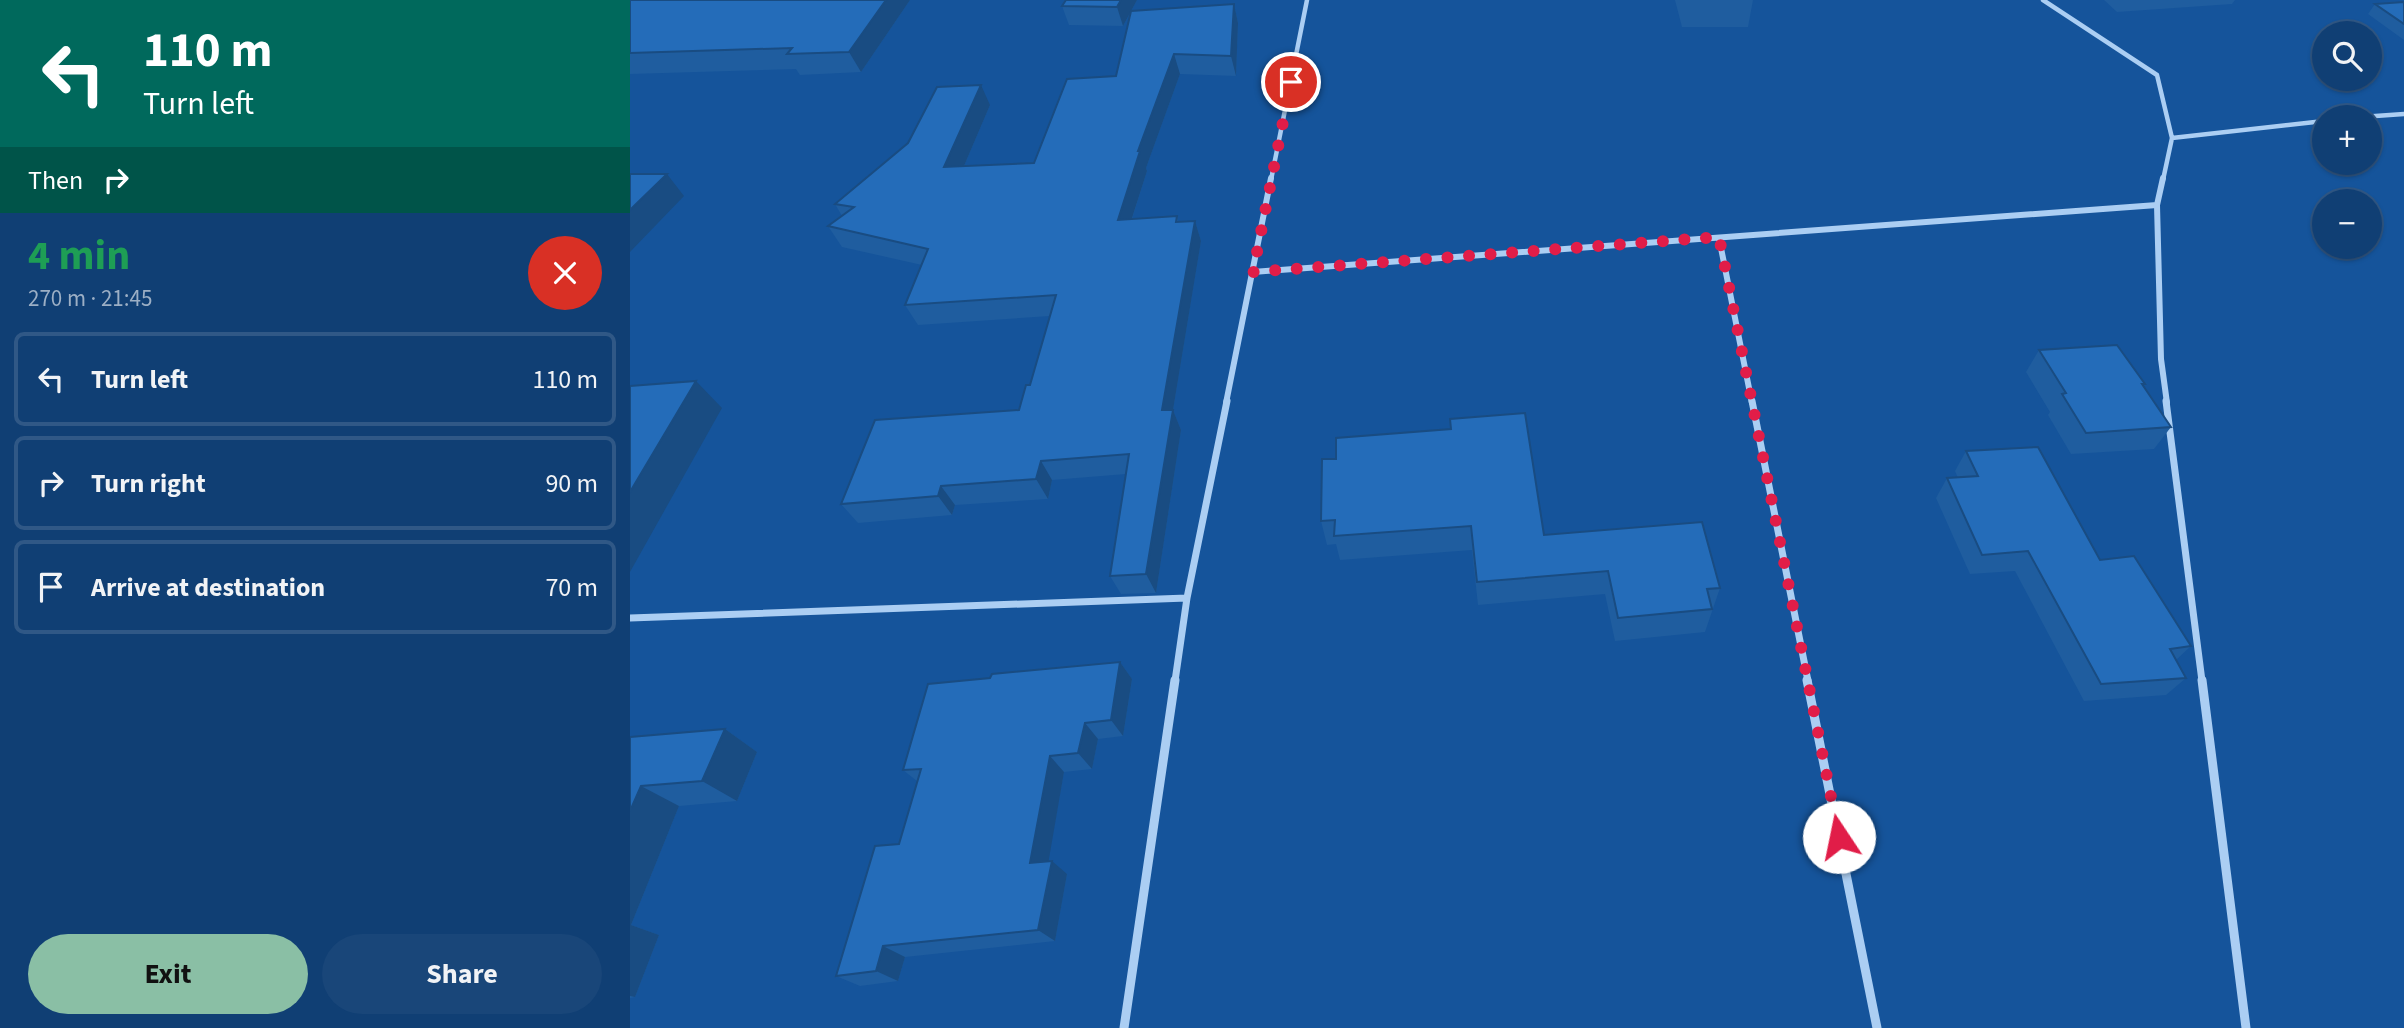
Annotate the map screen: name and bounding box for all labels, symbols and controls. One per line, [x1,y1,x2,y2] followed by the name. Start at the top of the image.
[143,16,272,86] text: 110 m
[2312,21,2382,259] map controls
[2312,21,2382,91] button: search
[28,28,119,119] icon: left
[1261,52,1321,112] pin
[1272,63,1310,101] icon: arrive
[143,81,254,127] text: Turn left
[2312,105,2382,175] button: +
[97,161,135,199] icon: right
[28,162,83,199] text: Then
[2312,189,2382,259] button: −
[28,226,130,286] text: 4 min
[528,236,602,310] button: close
[28,282,152,315] text: 270 m · 21:45
[32,360,70,398] icon: left
[91,361,188,398] text: Turn left
[532,361,598,398] text: 110 m
[32,464,70,502] icon: right
[91,465,206,502] text: Turn right
[545,465,598,502] text: 90 m
[32,568,70,606] icon: arrive
[91,569,325,606] text: Arrive at destination
[545,569,598,606] text: 70 m
[1802,800,1876,874] position arrow
[28,934,308,1014] button: Exit
[322,934,602,1014] button: Share

